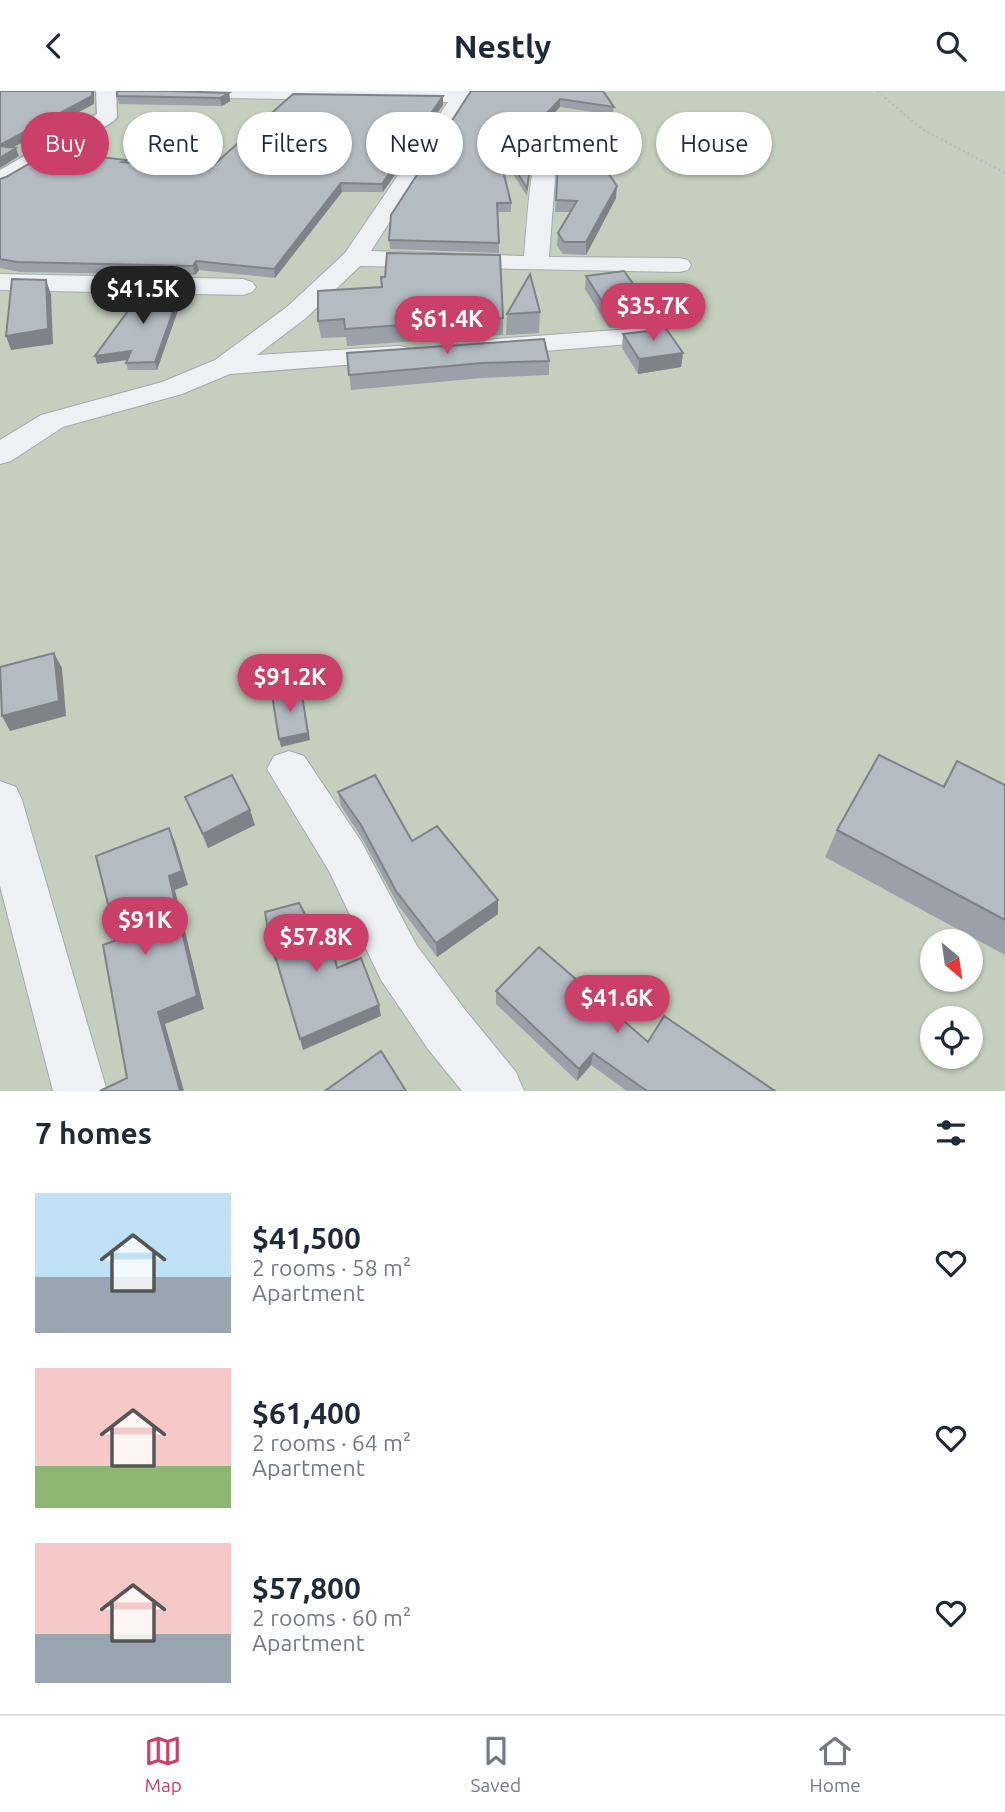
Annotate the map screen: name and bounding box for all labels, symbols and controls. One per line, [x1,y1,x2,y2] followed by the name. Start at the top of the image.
[35,27,73,65] icon: back
[932,27,970,65] icon: search
[454,28,551,64] text: Nestly
[21,112,109,175] chip: Buy
[123,112,223,175] chip: Rent
[237,112,352,175] chip: Filters
[366,112,463,175] chip: New
[477,112,642,175] chip: Apartment
[656,112,772,175] chip: House
[86,267,200,326] pin: $41.5K
[107,276,179,301] text: $41.5K
[596,283,710,343] pin: $35.7K
[617,293,689,318] text: $35.7K
[390,296,504,356] pin: $61.4K
[411,306,483,331] text: $61.4K
[233,655,347,714] pin: $91.2K
[254,664,326,689] text: $91.2K
[104,897,186,957] pin: $91K
[118,907,172,932] text: $91K
[259,915,373,974] pin: $57.8K
[280,924,352,949] text: $57.8K
[920,929,984,992] north arrow
[920,929,983,1069] map controls
[560,975,674,1035] pin: $41.6K
[581,985,653,1010] text: $41.6K
[920,1006,983,1069] button: locate
[932,1114,970,1152] icon: filters
[35,1116,152,1150] text: 7 homes
[91,1221,175,1305] icon: home
[252,1221,361,1255] text: $41,500
[932,1244,970,1282] icon: heart
[252,1255,411,1280] text: 2 rooms · 58 m²
[252,1280,365,1305] text: Apartment
[91,1396,175,1480] icon: home
[252,1396,361,1430] text: $61,400
[932,1419,970,1457] icon: heart
[252,1430,411,1455] text: 2 rooms · 64 m²
[252,1455,365,1480] text: Apartment
[91,1571,175,1655] icon: home
[252,1571,361,1605] text: $57,800
[932,1594,970,1632] icon: heart
[252,1605,411,1630] text: 2 rooms · 60 m²
[252,1630,365,1655] text: Apartment
[144,1732,182,1796] tab: Map
[471,1732,521,1796] tab: Saved
[810,1732,861,1796] tab: Home

